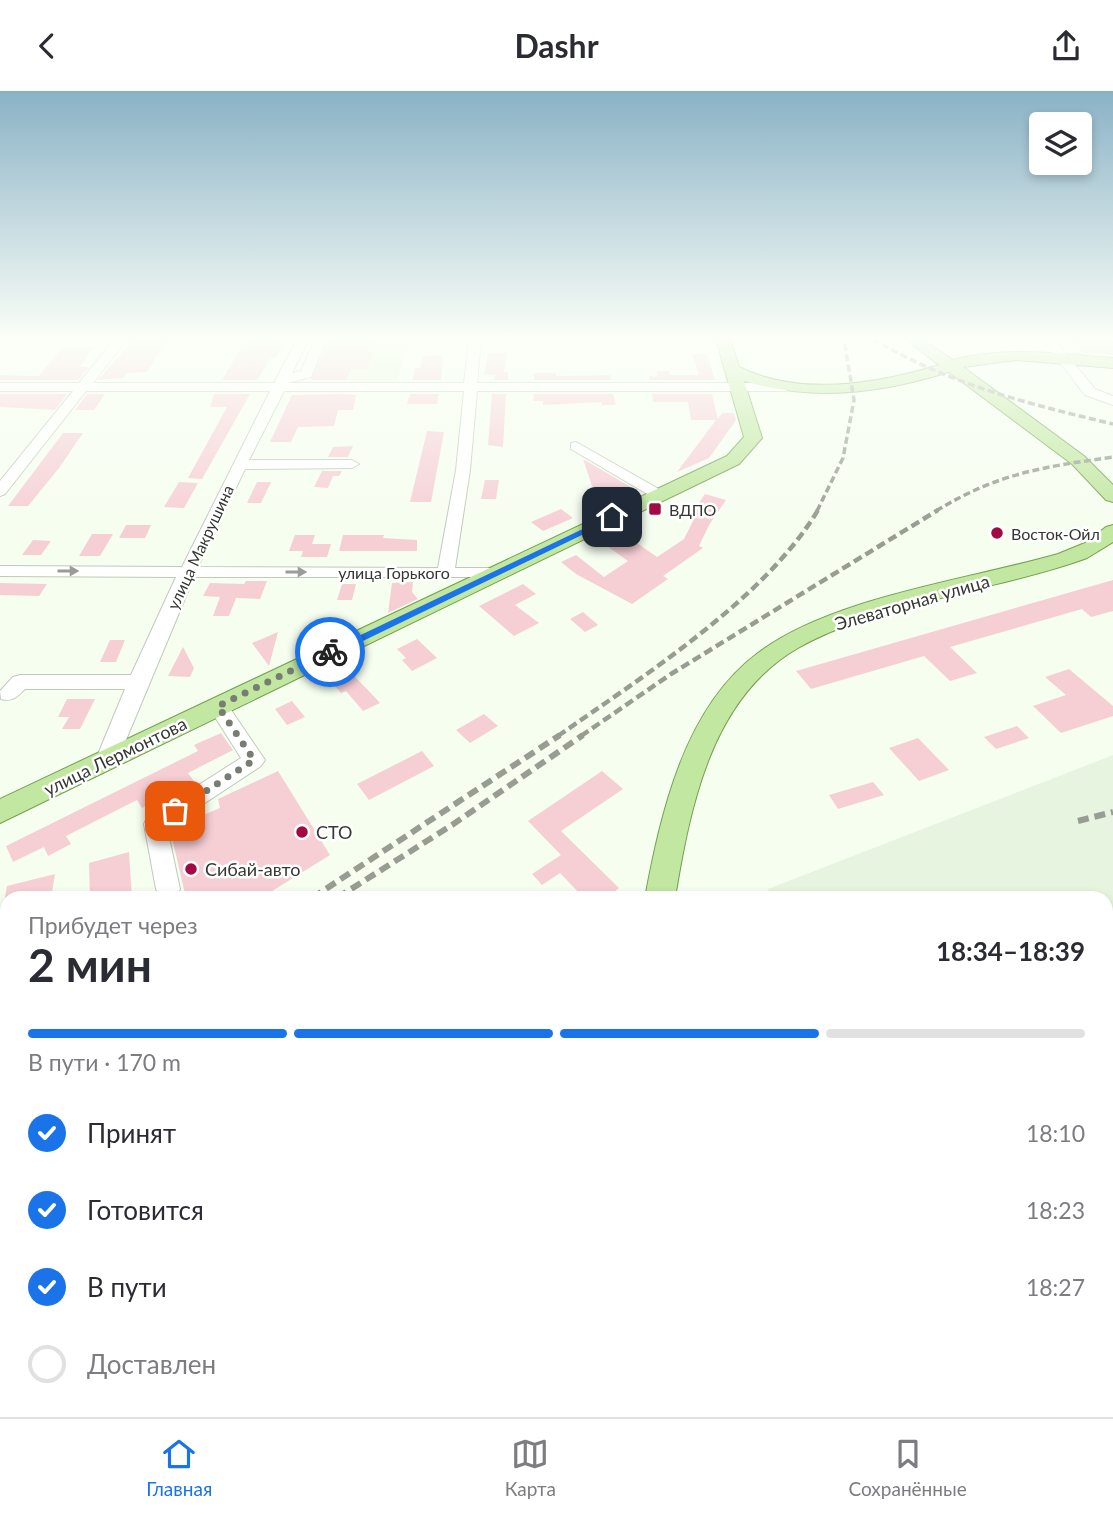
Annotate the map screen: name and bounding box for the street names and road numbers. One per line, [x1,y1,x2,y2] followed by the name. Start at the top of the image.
[163,482,237,612] street label: улица Макрушина
[338,563,450,582] street label: улица Горького
[832,569,992,635] street label: Элеваторная улица
[40,712,190,800] street label: улица Лермонтова

